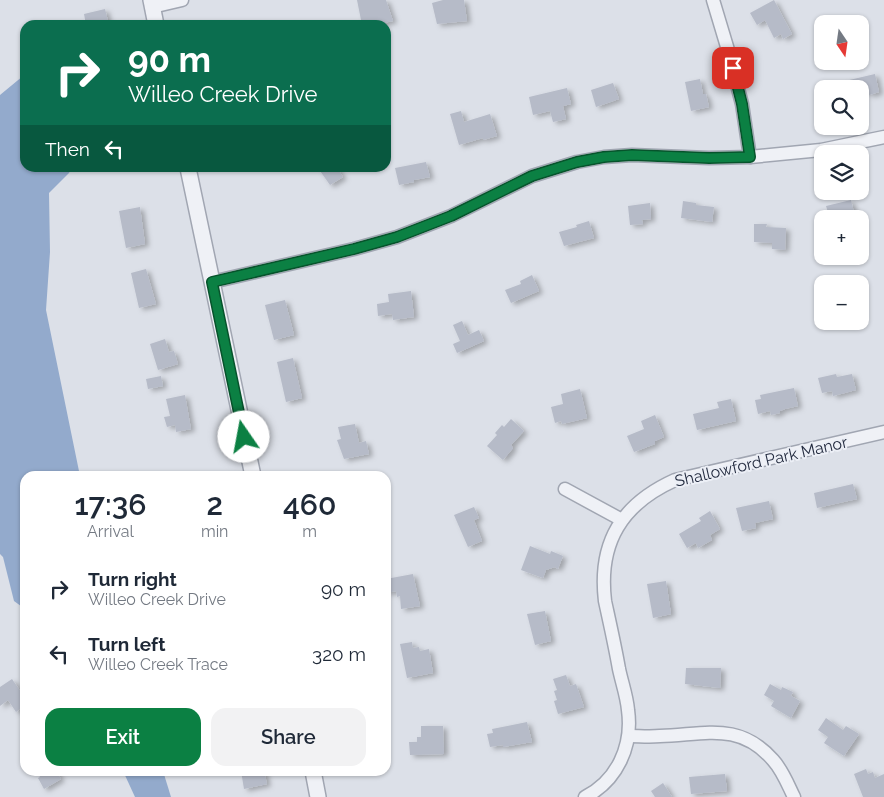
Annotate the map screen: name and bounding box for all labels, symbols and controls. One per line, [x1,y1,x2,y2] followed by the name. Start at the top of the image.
[814,15,869,70] north arrow
[814,15,869,330] map controls
[128,39,211,80] text: 90 m
[45,40,110,105] icon: right
[712,47,754,89] pin
[719,54,747,82] icon: arrive
[814,80,869,135] button: search
[128,81,317,107] text: Willeo Creek Drive
[100,135,128,163] icon: left
[45,138,90,160] text: Then
[814,145,869,200] button: layers
[814,210,869,265] button: +
[814,275,869,330] button: −
[217,410,269,462] position arrow
[673,432,850,491] street label: Shallowford Park Manor
[74,487,146,522] text: 17:36
[206,487,223,522] text: 2
[283,487,337,522] text: 460
[87,522,134,541] text: Arrival
[201,522,228,541] text: min
[302,522,317,541] text: m
[88,568,177,590] text: Turn right
[45,575,73,603] icon: right
[321,578,366,600] text: 90 m
[88,590,226,609] text: Willeo Creek Drive
[88,633,165,655] text: Turn left
[45,640,73,668] icon: left
[312,643,366,665] text: 320 m
[88,655,228,674] text: Willeo Creek Trace
[45,708,201,766] button: Exit
[211,708,366,766] button: Share

